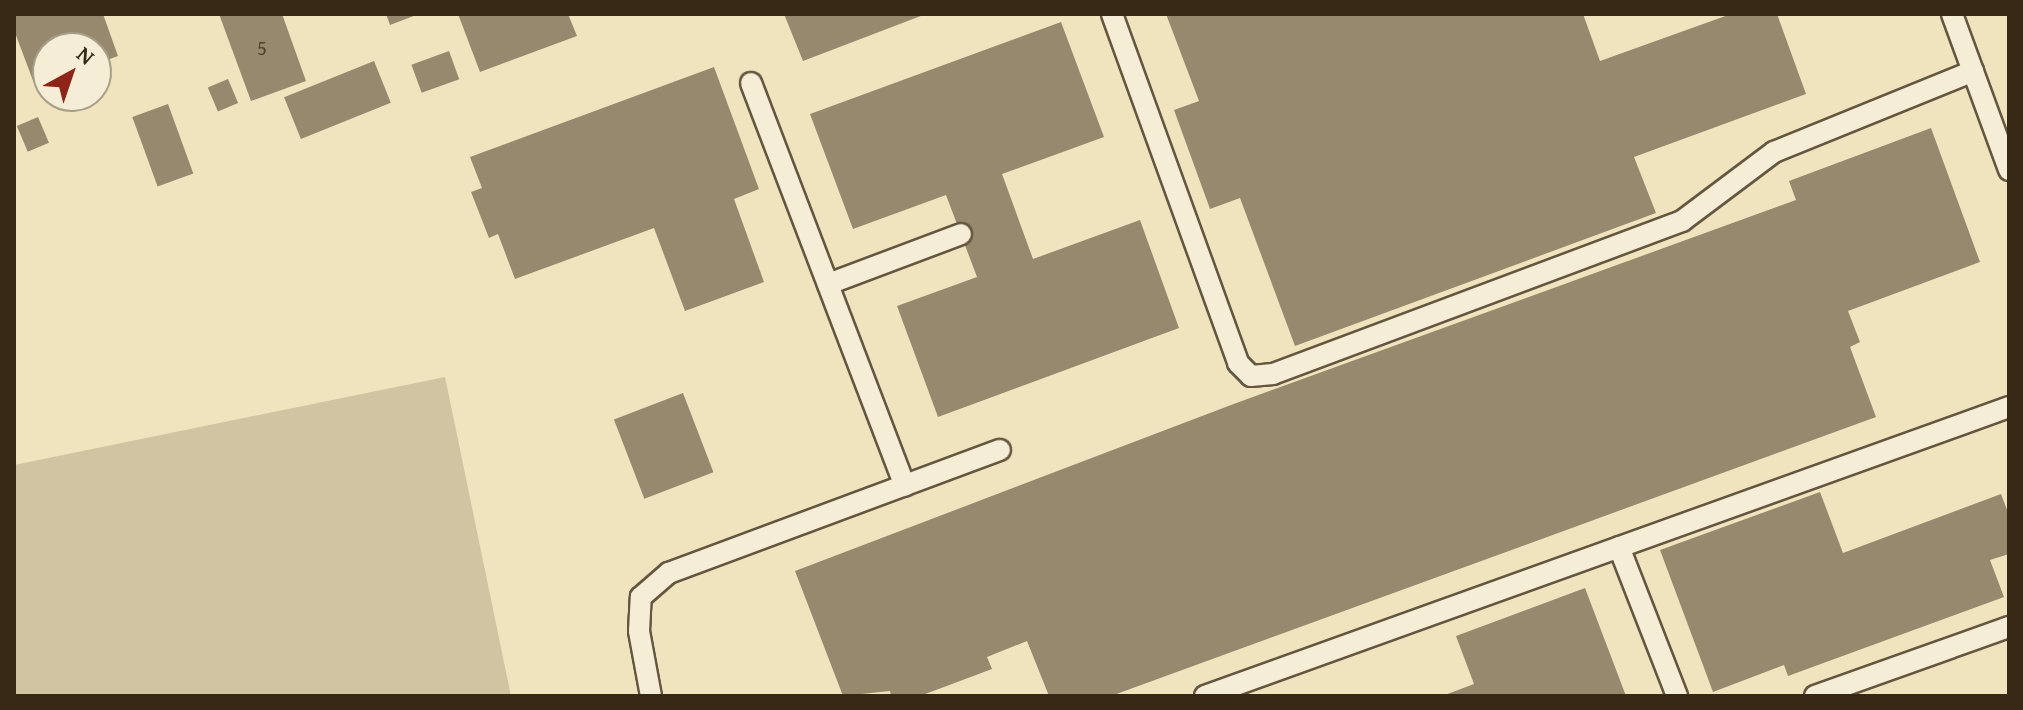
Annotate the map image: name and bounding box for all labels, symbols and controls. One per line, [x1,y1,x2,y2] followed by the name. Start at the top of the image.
[32,32,112,112] north arrow
[257,35,267,59] house number: 5
[70,38,102,72] text: N

